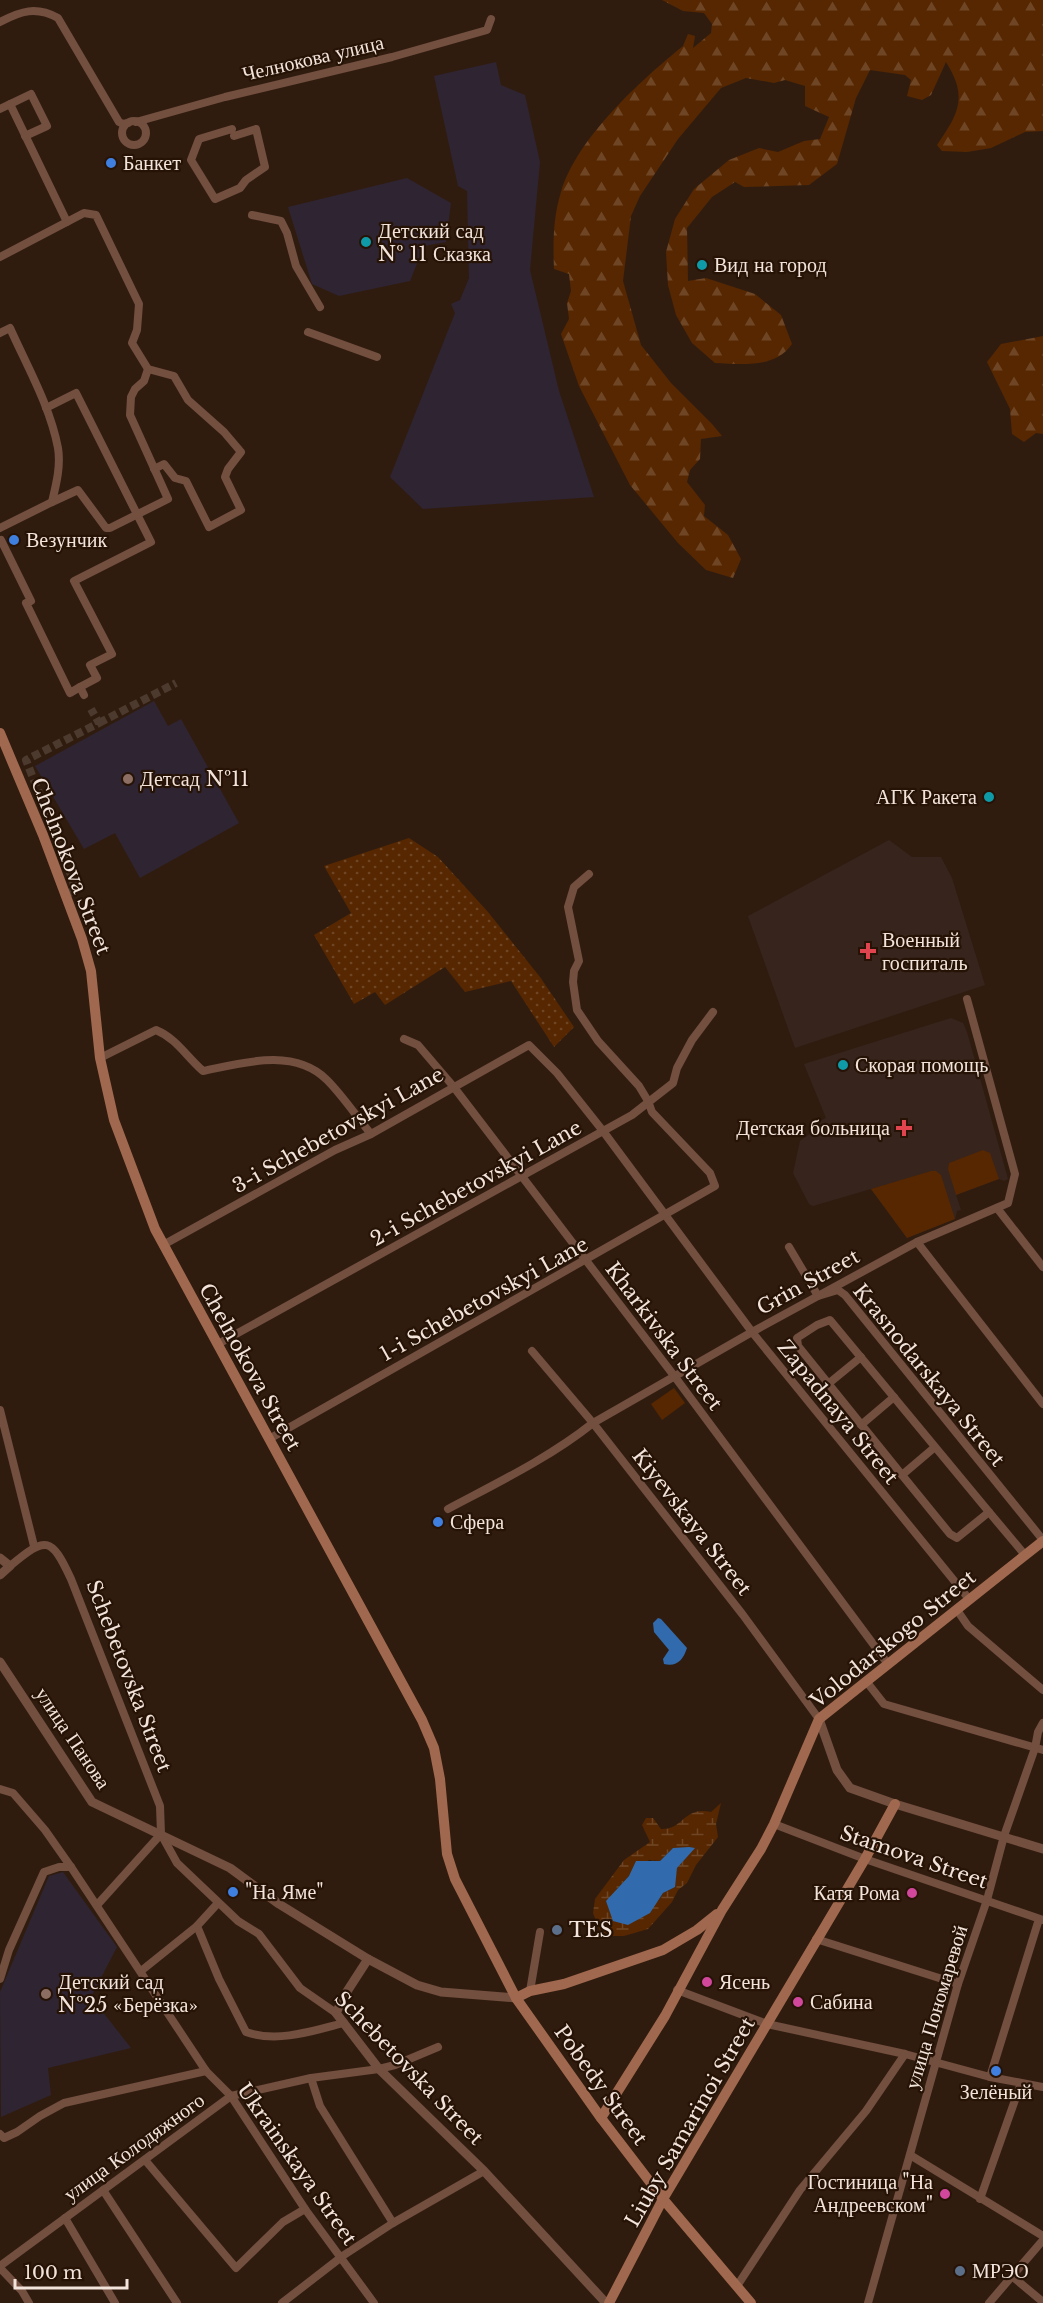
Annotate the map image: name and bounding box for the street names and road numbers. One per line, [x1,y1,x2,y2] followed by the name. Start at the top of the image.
[240,30,386,86] street label: Челнокова улица
[26,774,116,958] street label: Chelnokova Street
[228,1062,448,1198] street label: 3-i Schebetovskyi Lane
[366,1115,586,1251] street label: 2-i Schebetovskyi Lane
[376,1232,592,1366] street label: 1-i Schebetovskyi Lane
[753,1244,864,1320] street label: Grin Street
[601,1257,728,1415] street label: Kharkivska Street
[194,1279,306,1455] street label: Chelnokova Street
[848,1279,1010,1471] street label: Krasnodarskaya Street
[773,1335,904,1489] street label: Zapadnaya Street
[627,1444,757,1600] street label: Kiyevskaya Street
[805,1565,981,1714] street label: Volodarskogo Street
[81,1577,177,1776] street label: Schebetovska Street
[30,1683,116,1793] street label: улица Панова
[837,1821,991,1894] street label: Stamova Street
[900,1922,972,2092] street label: улица Пономаревой
[330,1986,489,2150] street label: Schebetovska Street
[620,2013,760,2231] street label: Liuby Samarinoi Street
[549,2020,653,2150] street label: Pobedy Street
[232,2078,362,2250] street label: Ukrainskaya Street
[59,2088,209,2206] street label: улица Колодяжного

